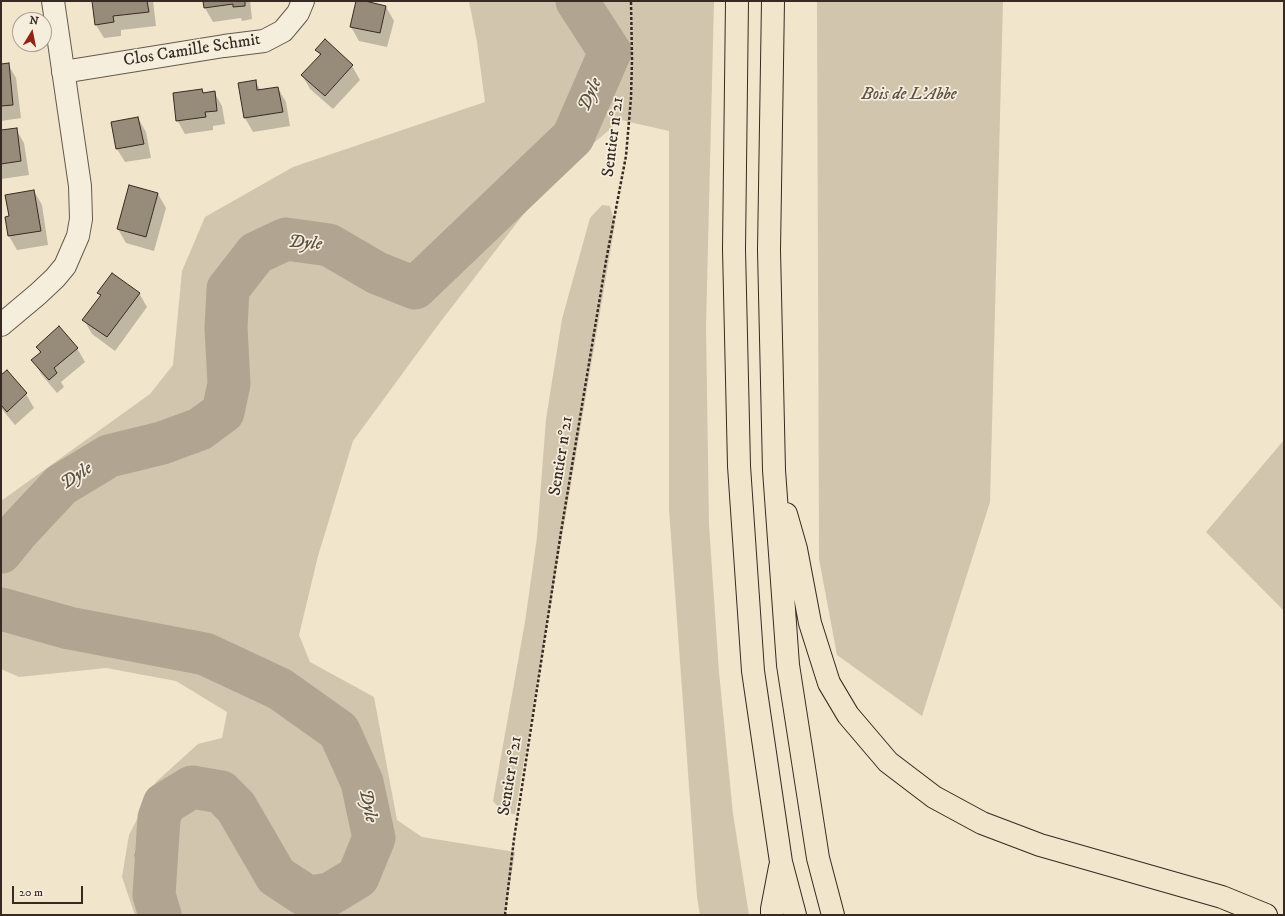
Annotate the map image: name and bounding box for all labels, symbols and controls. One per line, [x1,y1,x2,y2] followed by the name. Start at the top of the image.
[12,12,52,52] north arrow
[28,13,40,29] text: N
[122,30,262,72] street label: Clos Camille Schmit
[574,75,608,115] water label: Dyle
[862,85,956,105] park label: Bois de L'Abbe
[599,96,629,178] street label: Sentier n°21
[287,232,323,256] water label: Dyle
[546,415,578,497] street label: Sentier n°21
[57,459,97,495] water label: Dyle
[495,735,527,817] street label: Sentier n°21
[353,787,381,825] water label: Dyle
[14,878,85,904] scale bar
[19,885,43,900] text: 20 m

